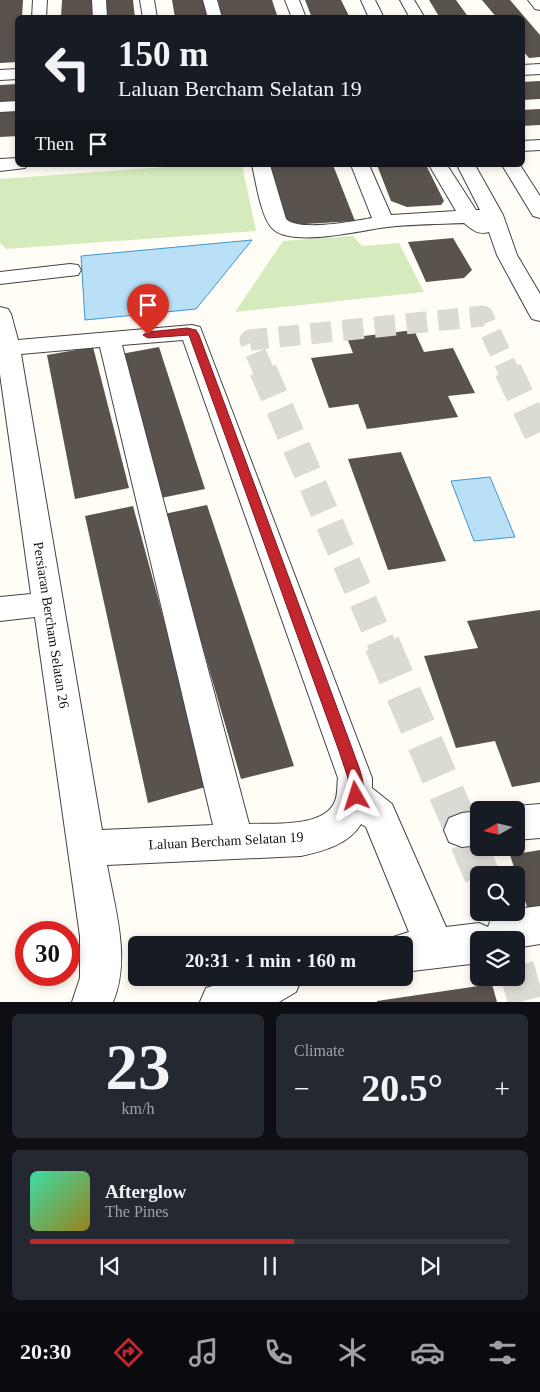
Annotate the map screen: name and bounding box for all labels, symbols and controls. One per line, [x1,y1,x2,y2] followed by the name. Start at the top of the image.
[35,35,100,100] icon: left
[118,35,208,74] text: 150 m
[118,76,362,101] text: Laluan Bercham Selatan 19
[84,130,112,158] icon: arrive
[35,133,74,154] text: Then
[127,284,169,335] pin
[134,291,162,319] icon: arrive
[30,541,72,709] street label: Persiaran Bercham Selatan 26
[329,769,381,821] position arrow
[470,801,525,856] north arrow
[470,801,525,986] map controls
[148,829,304,853] street label: Laluan Bercham Selatan 19
[470,866,525,921] button: search
[15,921,80,986] speed limit sign: 30
[470,931,525,986] button: layers
[185,950,356,971] text: 20:31 · 1 min · 160 m
[106,1031,171,1103] text: 23
[294,1042,345,1059] text: Climate
[361,1067,443,1109] text: 20.5°
[294,1073,310,1104] text: −
[494,1073,510,1104] text: +
[122,1100,154,1117] text: km/h
[105,1181,186,1202] text: Afterglow
[105,1203,169,1220] text: The Pines
[96,1252,124,1280] icon: previous
[256,1252,284,1280] icon: pause
[416,1252,444,1280] icon: next
[111,1335,146,1370] icon: directions
[186,1335,221,1370] icon: music
[261,1335,296,1370] icon: phone
[335,1335,370,1370] icon: climate
[410,1335,445,1370] icon: car
[485,1335,520,1370] icon: filters
[20,1339,71,1364] text: 20:30

